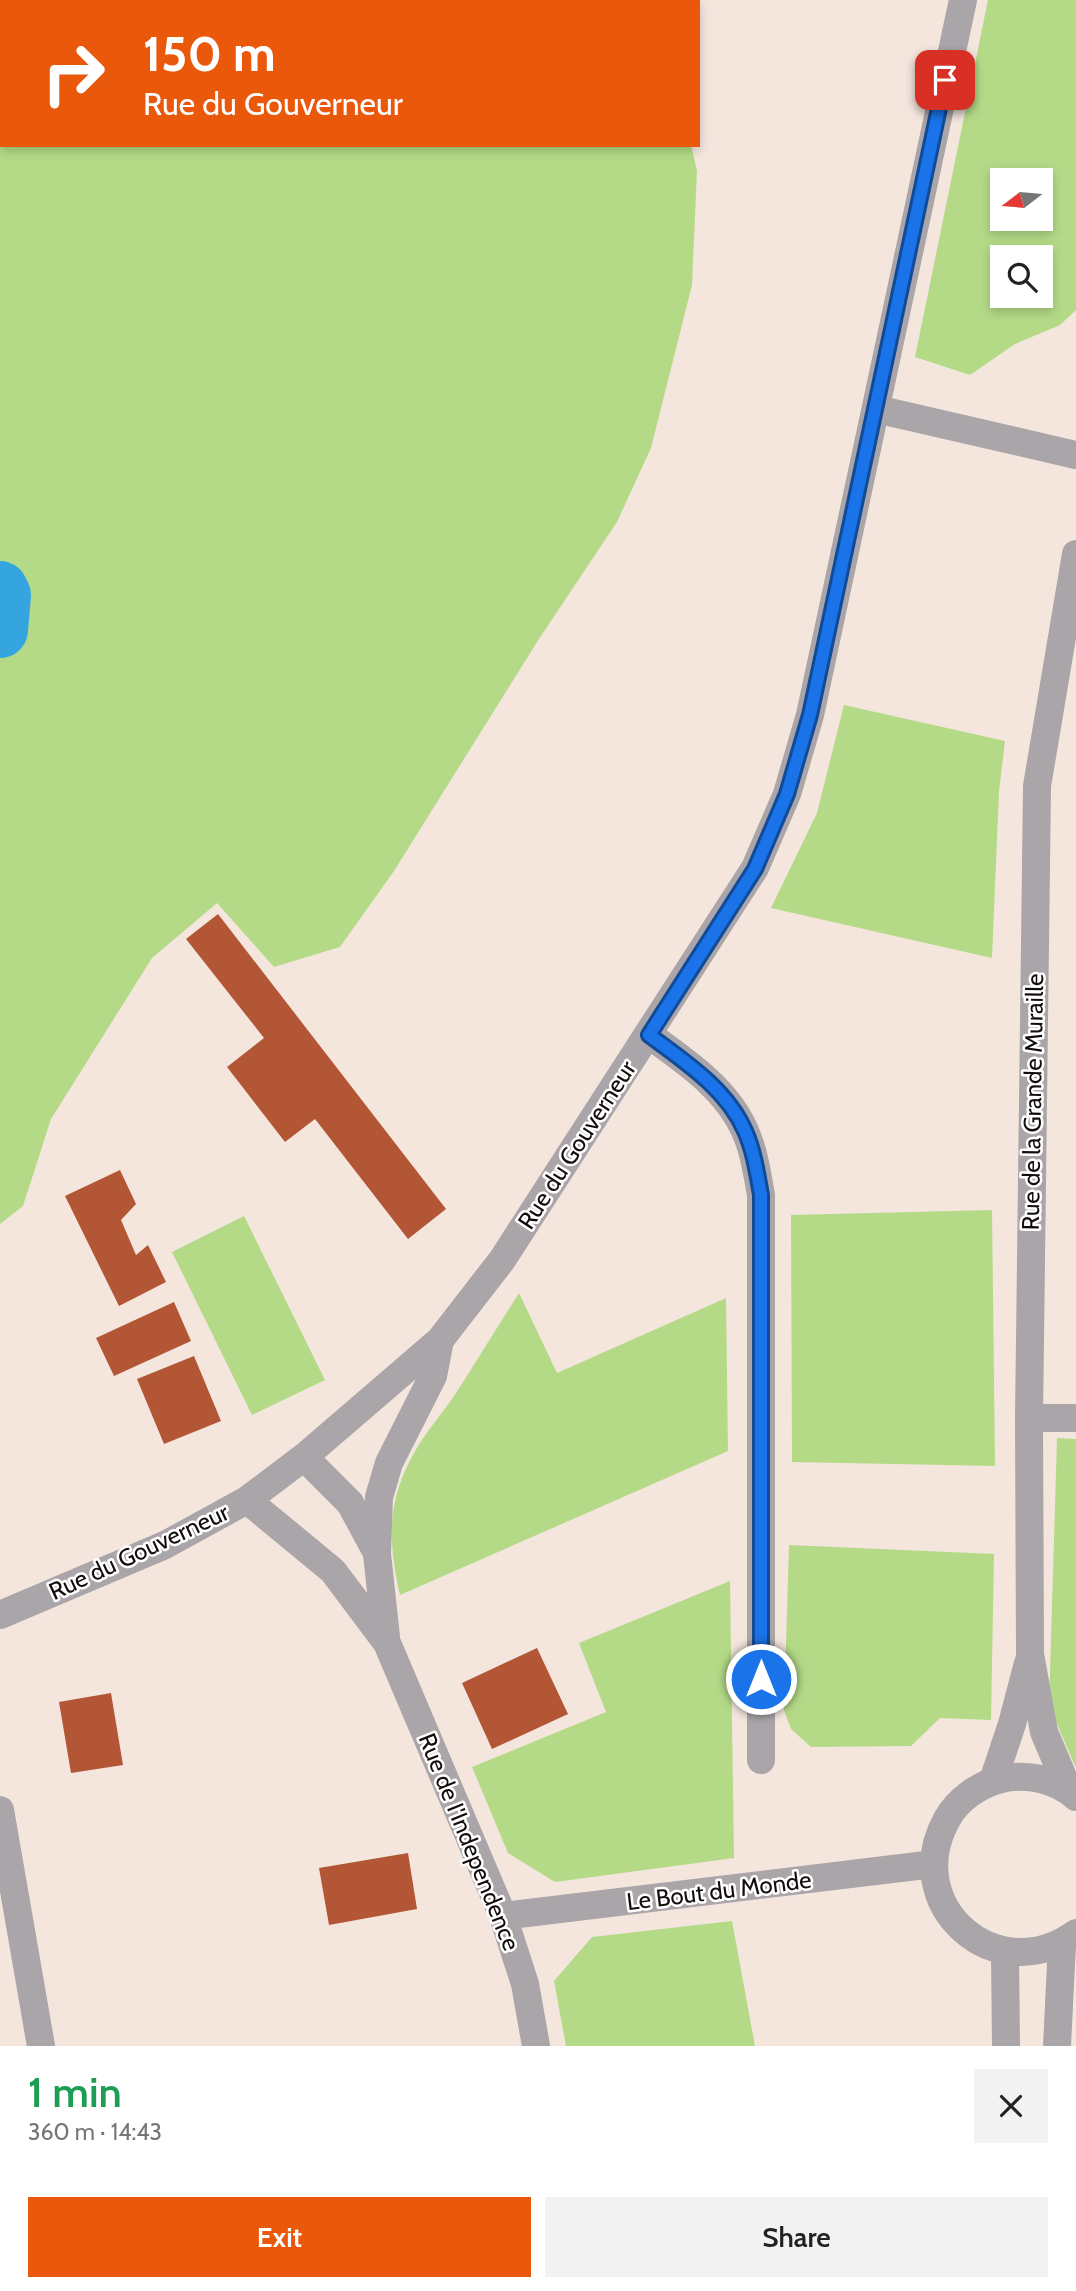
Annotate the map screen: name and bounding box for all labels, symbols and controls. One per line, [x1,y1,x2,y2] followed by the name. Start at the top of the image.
[143,24,276,83] text: 150 m
[28,28,119,119] icon: right
[915,50,975,110] pin
[926,61,964,99] icon: arrive
[143,84,403,123] text: Rue du Gouverneur
[990,168,1054,231] north arrow
[990,168,1053,308] map controls
[990,245,1053,308] button: search
[1016,973,1049,1231] street label: Rue de la Grande Muraille
[511,1055,642,1234] street label: Rue du Gouverneur
[44,1497,234,1606] street label: Rue du Gouverneur
[724,1642,798,1716] position arrow
[413,1729,526,1955] street label: Rue de I'Independence
[625,1865,813,1916] street label: Le Bout du Monde
[28,2066,122,2118] text: 1 min
[974,2069,1048,2143] button: close
[28,2118,162,2146] text: 360 m · 14:43
[28,2197,531,2277] button: Exit
[545,2197,1048,2277] button: Share

